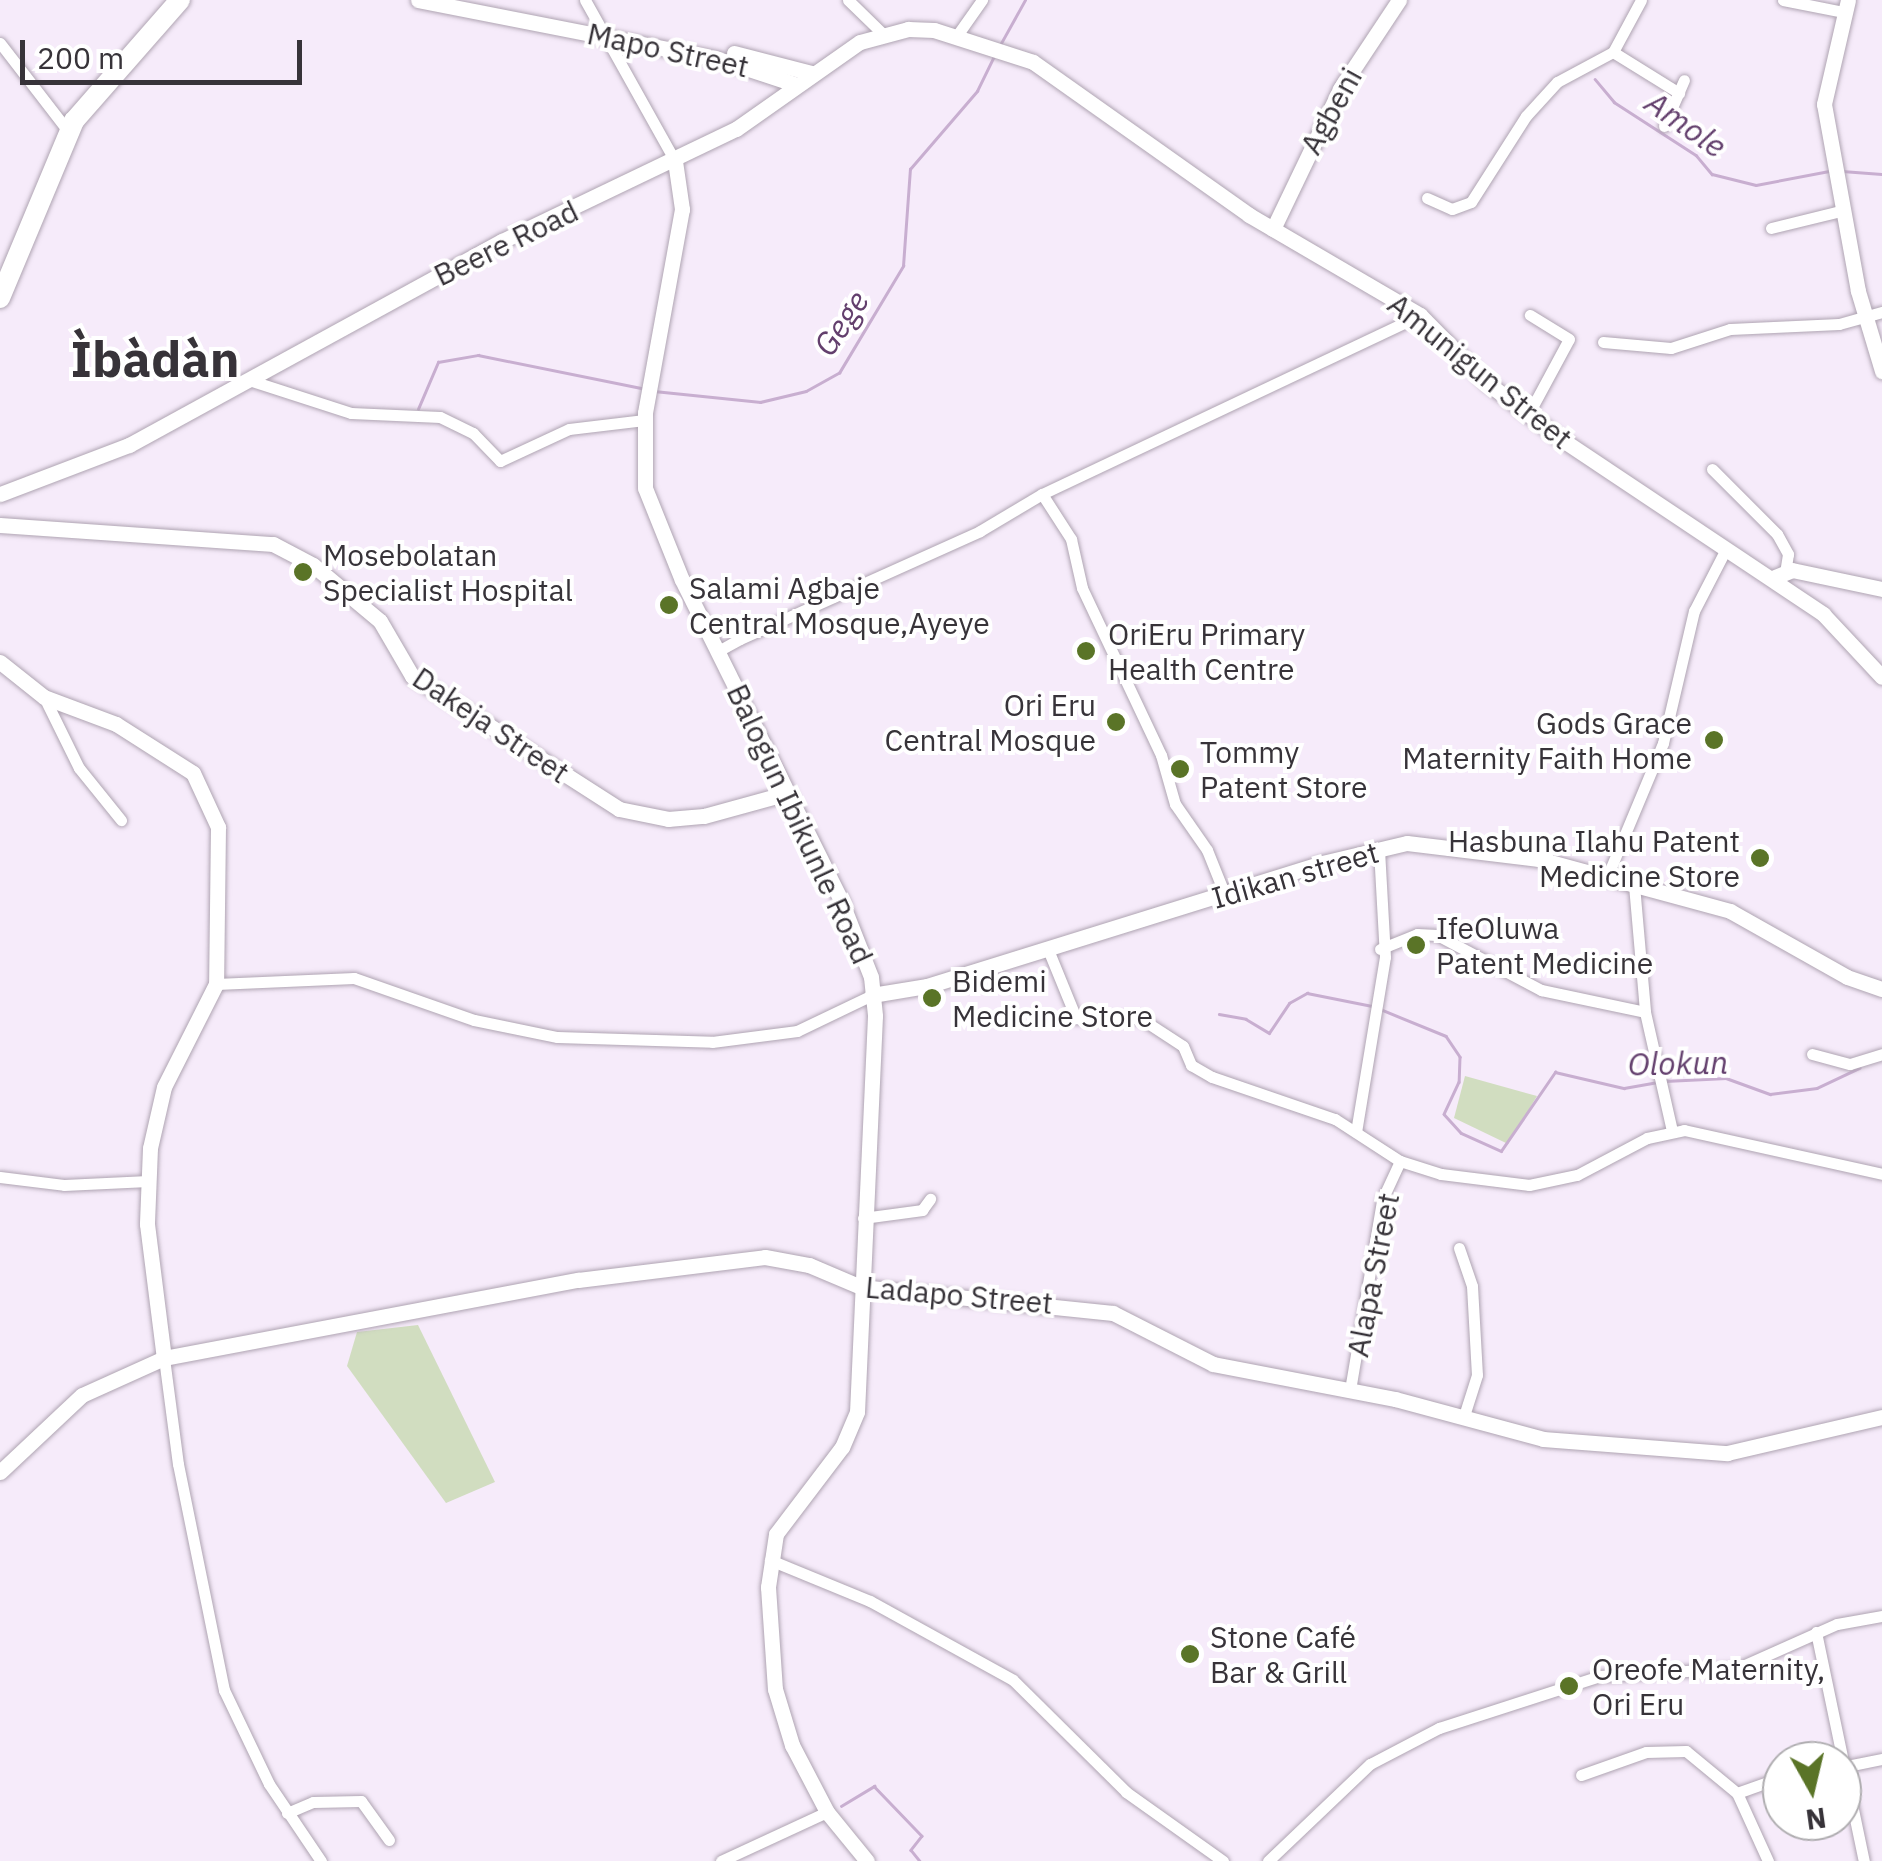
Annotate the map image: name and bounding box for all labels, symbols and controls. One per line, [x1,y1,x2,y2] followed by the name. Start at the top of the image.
[584,15,752,85] street label: Mapo Street
[25,20,308,82] scale bar
[37,38,124,77] text: 200 m
[1293,61,1369,161] street label: Agbeni
[1638,83,1734,165] water label: Amole
[428,193,584,293] street label: Beere Road
[805,283,877,363] water label: Gege
[1381,286,1579,456] street label: Amunigun Street
[70,329,240,389] district label: Ìbàdàn
[323,537,573,608] place label: Mosebolatan Specialist Hospital
[292,561,314,583] marker: Mosebolatan Specialist Hospital
[689,570,990,640] place label: Salami Agbaje Central Mosque,Ayeye
[658,594,680,616] marker: Salami Agbaje Central Mosque,Ayeye
[1108,616,1305,686] place label: OriEru Primary Health Centre
[1073,638,1099,664] marker: OriEru Primary Health Centre
[406,660,576,790] street label: Dakeja Street
[719,678,881,970] street label: Balogun Ibikunle Road
[885,687,1096,758] place label: Ori Eru Central Mosque
[1402,705,1692,776] place label: Gods Grace Maternity Faith Home
[1105,711,1127,733] marker: Ori Eru Central Mosque
[1701,727,1727,753] marker: Gods Grace Maternity Faith Home
[1200,734,1367,804] place label: Tommy Patent Store
[1169,758,1191,780] marker: Tommy Patent Store
[1448,823,1740,894] place label: Hasbuna Ilahu Patent Medicine Store
[1207,834,1383,916] street label: Idikan street
[1749,847,1771,869] marker: Hasbuna Ilahu Patent Medicine Store
[1436,910,1653,980] place label: IfeOluwa Patent Medicine
[1405,934,1427,956] marker: IfeOluwa Patent Medicine
[952,963,1153,1034] place label: Bidemi Medicine Store
[921,987,943,1009] marker: Bidemi Medicine Store
[1627,1043,1729,1083] water label: Olokun
[1339,1190,1407,1360] street label: Alapa Street
[864,1269,1054,1321] street label: Ladapo Street
[1210,1619,1356,1690] place label: Stone Café Bar & Grill
[1179,1643,1201,1665] marker: Stone Café Bar & Grill
[1592,1651,1825,1722] place label: Oreofe Maternity, Ori Eru
[1556,1673,1582,1699] marker: Oreofe Maternity, Ori Eru
[1762,1741,1862,1841] north arrow
[1803,1799,1829,1839] text: N

